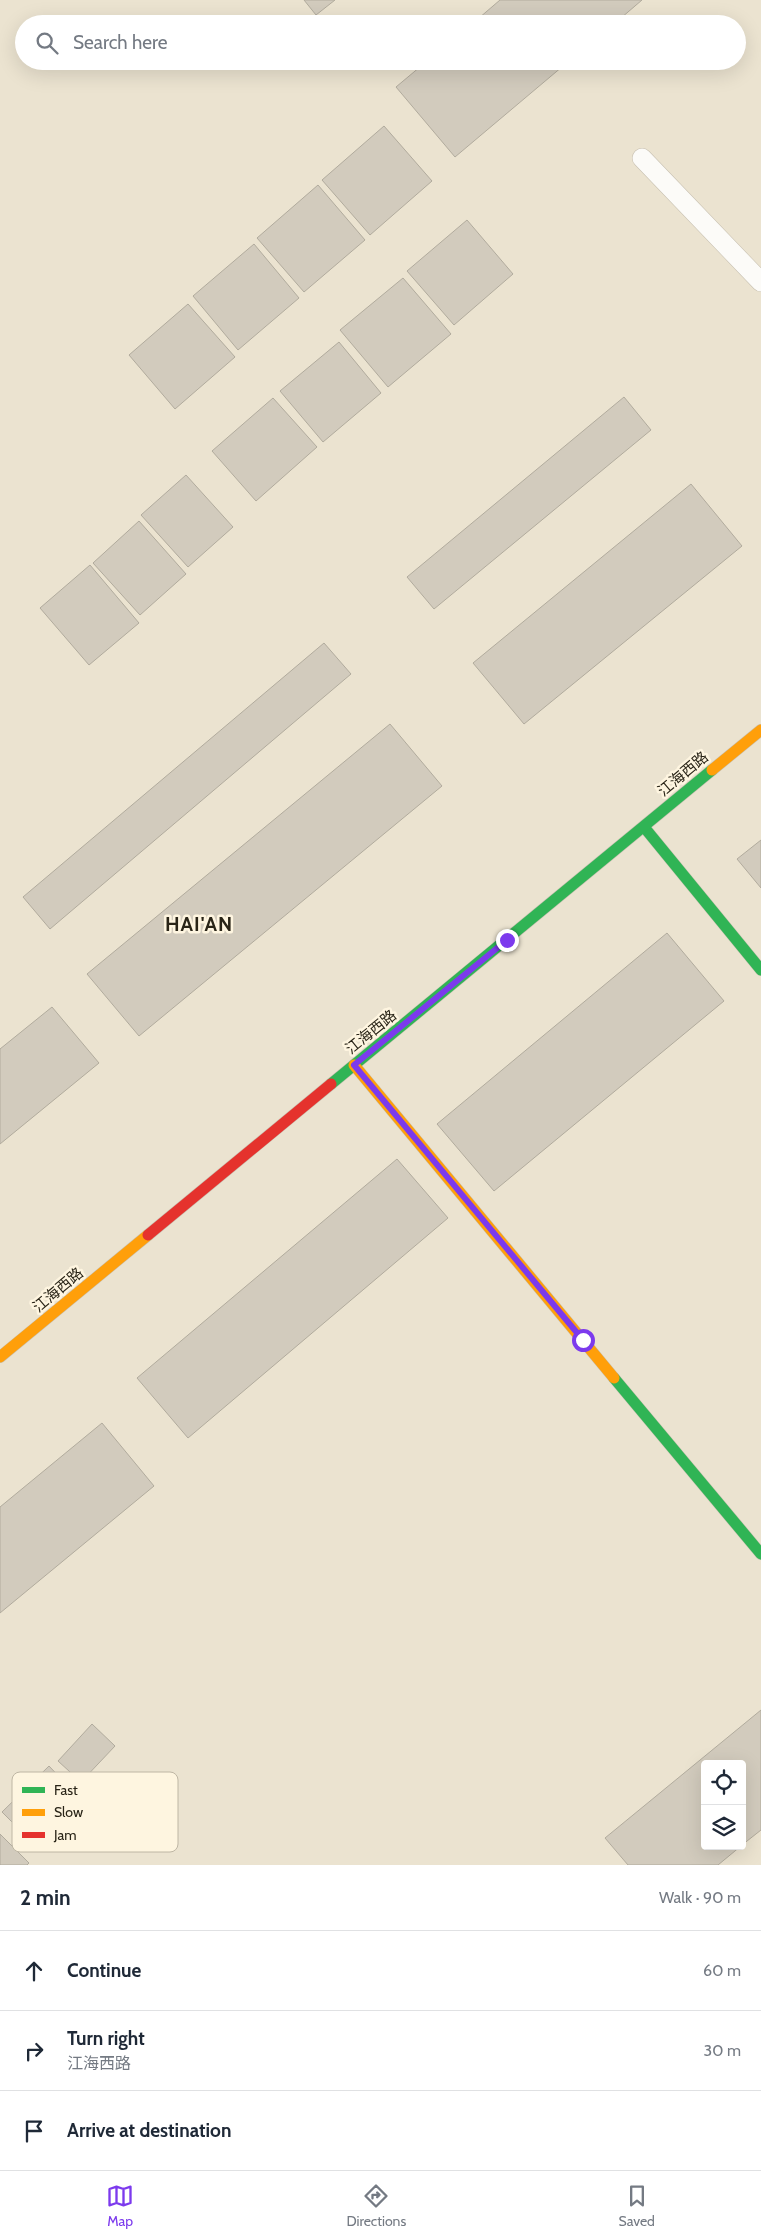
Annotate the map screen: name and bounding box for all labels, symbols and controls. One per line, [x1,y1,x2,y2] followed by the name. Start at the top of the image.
[15,15,746,70] search box
[33,29,61,57] icon: search
[73,31,167,54] text: Search here
[654,748,712,800] street label: 江海西路
[165,912,233,936] district label: HAI'AN
[496,929,519,952] route end
[342,1006,400,1058] street label: 江海西路
[29,1264,87,1316] street label: 江海西路
[572,1329,595,1352] route start
[701,1760,746,1850] map controls
[701,1760,746,1805] button: locate
[12,1772,178,1852] legend
[54,1781,78,1799] text: Fast
[54,1803,83,1821] text: Slow
[701,1805,746,1850] button: layers
[53,1826,76,1844] text: Jam
[20,1885,71,1910] text: 2 min
[659,1888,741,1907] text: Walk · 90 m
[20,1957,48,1985] icon: ahead
[67,1959,141,1982] text: Continue
[703,1961,741,1980] text: 60 m
[67,2027,145,2050] text: Turn right
[20,2037,48,2065] icon: right
[704,2041,741,2060] text: 30 m
[67,2054,131,2073] text: 江海西路
[20,2117,48,2145] icon: arrive
[67,2119,231,2142] text: Arrive at destination
[106,2182,134,2230] tab: Map
[346,2182,406,2230] tab: Directions
[618,2182,655,2230] tab: Saved

